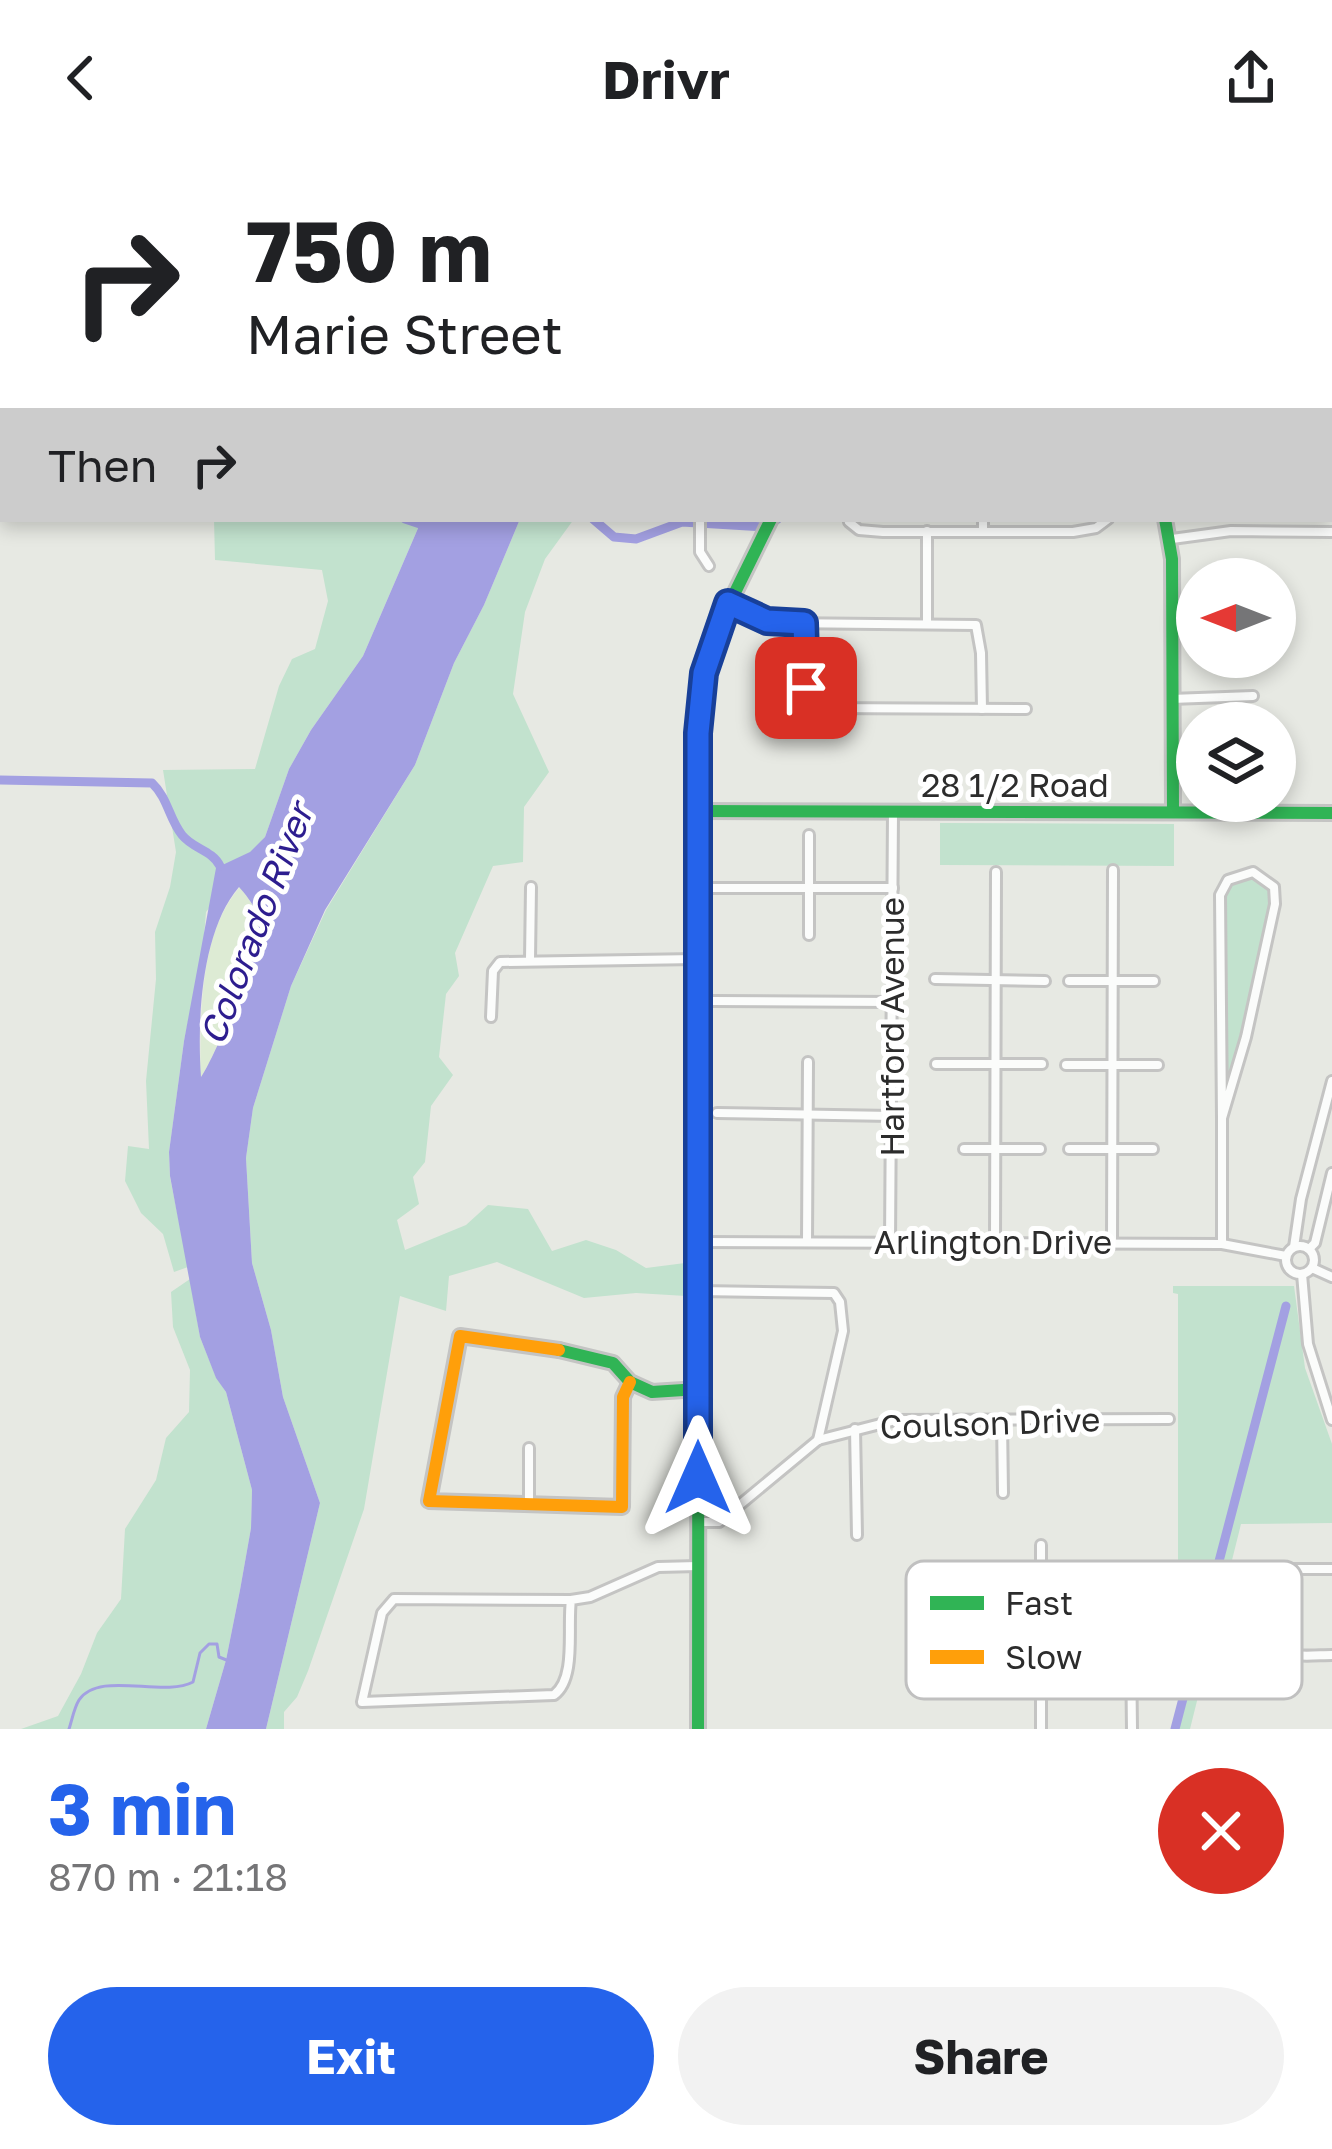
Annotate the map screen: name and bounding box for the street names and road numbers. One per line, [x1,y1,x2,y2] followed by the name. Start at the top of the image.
[921,765,1109,804] street label: 28 1/2 Road
[872,897,911,1157] street label: Hartford Avenue
[874,1222,1112,1261] street label: Arlington Drive
[879,1399,1101,1446] street label: Coulson Drive

